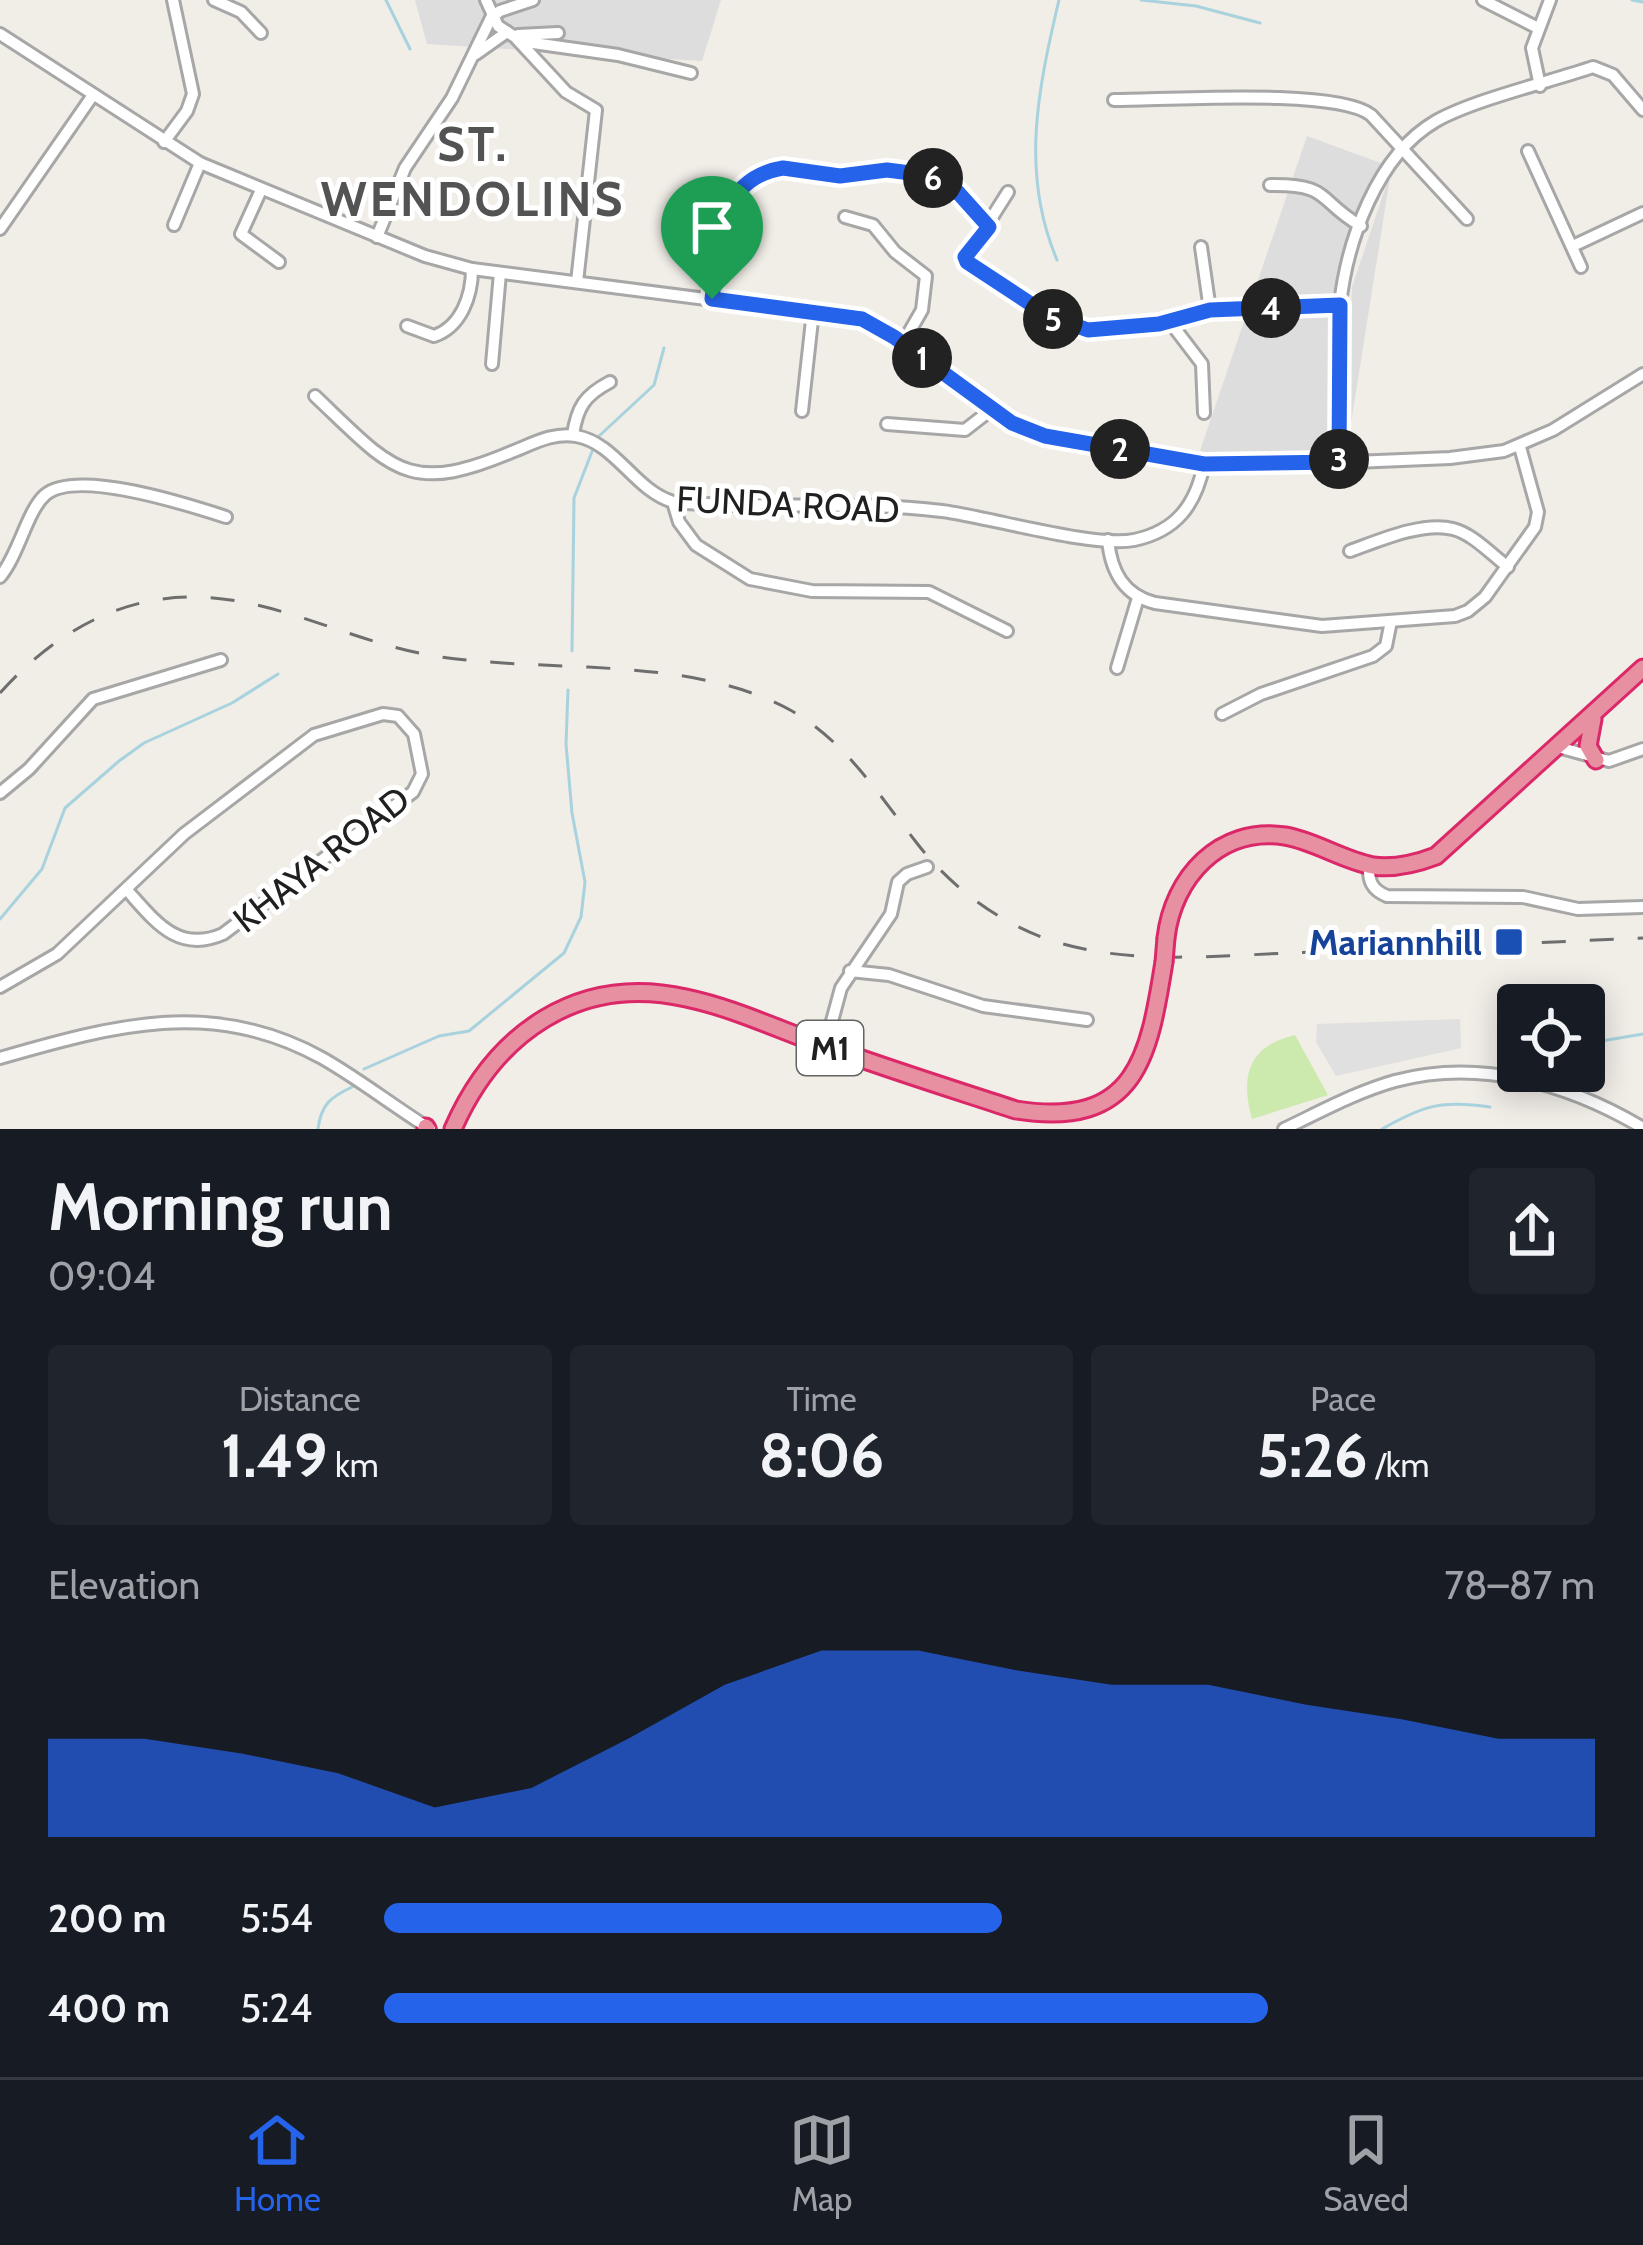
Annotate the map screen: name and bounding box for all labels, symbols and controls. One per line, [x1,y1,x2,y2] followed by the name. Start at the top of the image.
[321,115,625,228] district label: ST. WENDOLINS
[903,148,963,208] pin: 6
[924,158,942,198] text: 6
[661,176,763,299] pin
[679,194,745,260] icon: arrive
[1241,278,1301,338] pin: 4
[1261,288,1281,328] text: 4
[1023,289,1083,349] pin: 5
[1044,299,1062,339] text: 5
[892,328,952,388] pin: 1
[916,338,928,378] text: 1
[1090,419,1150,479] pin: 2
[1111,429,1129,469] text: 2
[1309,429,1369,489] pin: 3
[1330,439,1348,479] text: 3
[675,476,901,532] street label: FUNDA ROAD
[224,777,418,941] street label: KHAYA ROAD
[1309,920,1482,964] place label: Mariannhill
[1493,926,1525,958] marker: Mariannhill
[1497,984,1605,1092] map controls
[1497,984,1605,1092] button: locate
[797,1021,863,1075] road number: M1
[48,1166,393,1247] text: Morning run
[1469,1168,1595,1294] button: share
[48,1252,155,1300] text: 09:04
[239,1379,361,1419] text: Distance
[786,1379,857,1419] text: Time
[1310,1379,1376,1419] text: Pace
[221,1419,327,1492] text: 1.49
[759,1419,884,1492] text: 8:06
[1257,1419,1368,1492] text: 5:26
[327,1445,379,1485] text: km
[1368,1445,1430,1485] text: /km
[48,1561,200,1609] text: Elevation
[1444,1561,1595,1609] text: 78–87 m
[48,1894,166,1942] text: 200 m
[240,1894,313,1942] text: 5:54
[48,1984,170,2032] text: 400 m
[240,1984,312,2032] text: 5:24
[234,2107,321,2219] tab: Home
[789,2107,855,2219] tab: Map
[1323,2107,1409,2219] tab: Saved

